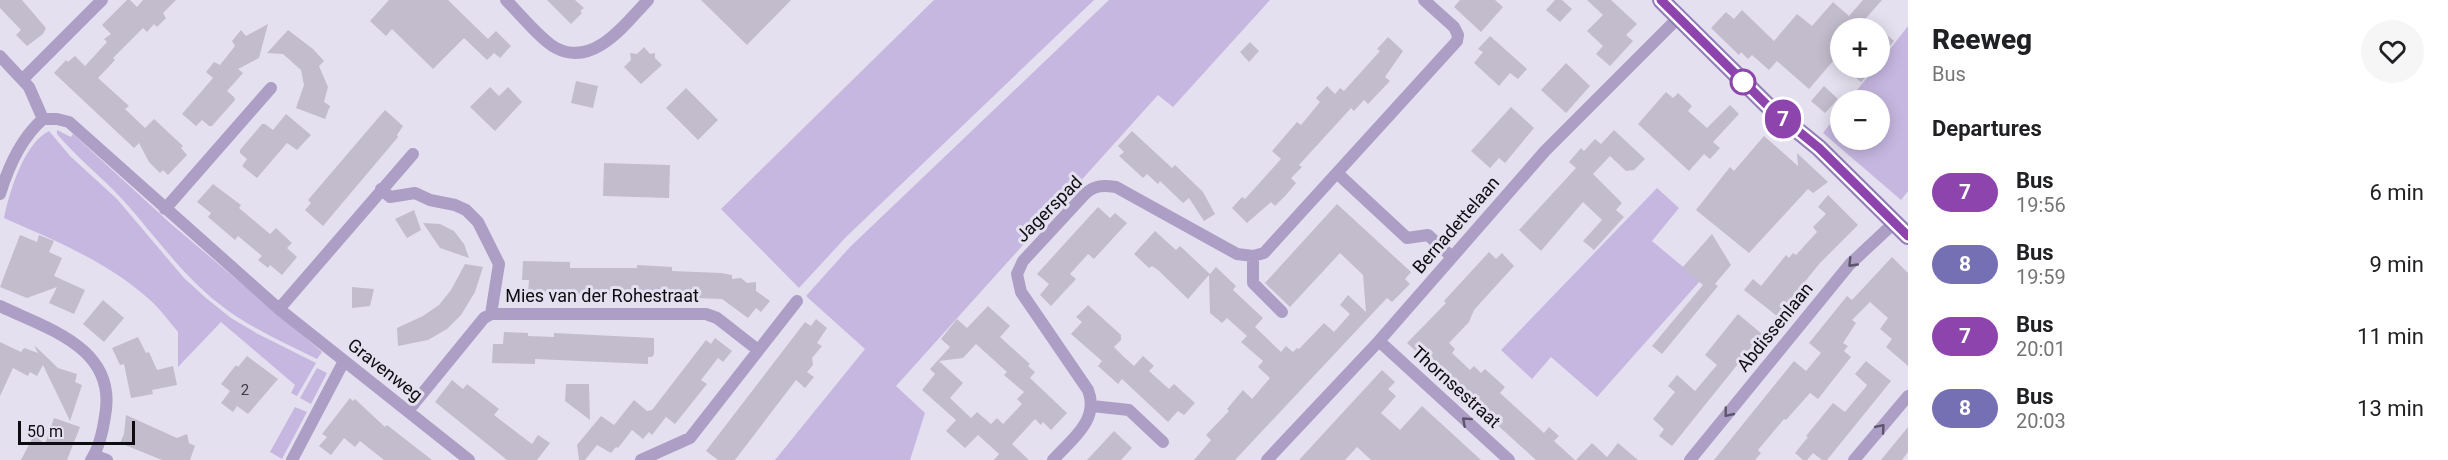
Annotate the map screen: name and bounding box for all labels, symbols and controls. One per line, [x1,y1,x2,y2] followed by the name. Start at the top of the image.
[1830,18,1890,150] map controls
[1830,18,1890,78] button: +
[2361,20,2424,83] button: heart
[1932,23,2032,56] text: Reeweg
[1932,62,1966,86] text: Bus
[1730,69,1756,95] unlabelled marker
[1830,90,1890,150] button: −
[1764,100,1802,138] line badge: 7
[1777,107,1789,131] text: 7
[1932,116,2042,141] text: Departures
[2016,168,2054,193] text: Bus
[1011,171,1086,246] street label: Jagerspad
[1408,172,1503,277] street label: Bernadettelaan
[1959,180,1971,204] text: 7
[2369,180,2424,205] text: 6 min
[2016,193,2066,217] text: 19:56
[2016,240,2054,265] text: Bus
[1959,252,1971,276] text: 8
[2369,252,2424,277] text: 9 min
[1849,256,1860,267] one-way arrow
[2016,265,2066,289] text: 19:59
[1732,278,1817,375] street label: Abdissenlaan
[505,285,699,306] street label: Mies van der Rohestraat
[2016,312,2054,337] text: Bus
[1959,324,1971,348] text: 7
[2357,324,2424,349] text: 11 min
[344,334,427,405] street label: Gravenweg
[2016,337,2066,361] text: 20:01
[1408,341,1505,432] street label: Thornsestraat
[241,381,249,399] house number: 2
[2016,384,2054,409] text: Bus
[1959,396,1971,420] text: 8
[2357,396,2424,421] text: 13 min
[1724,406,1735,417] one-way arrow
[2016,409,2066,433] text: 20:03
[1462,417,1473,428] one-way arrow
[18,418,135,446] scale bar
[27,422,63,441] text: 50 m
[1874,424,1885,435] one-way arrow

